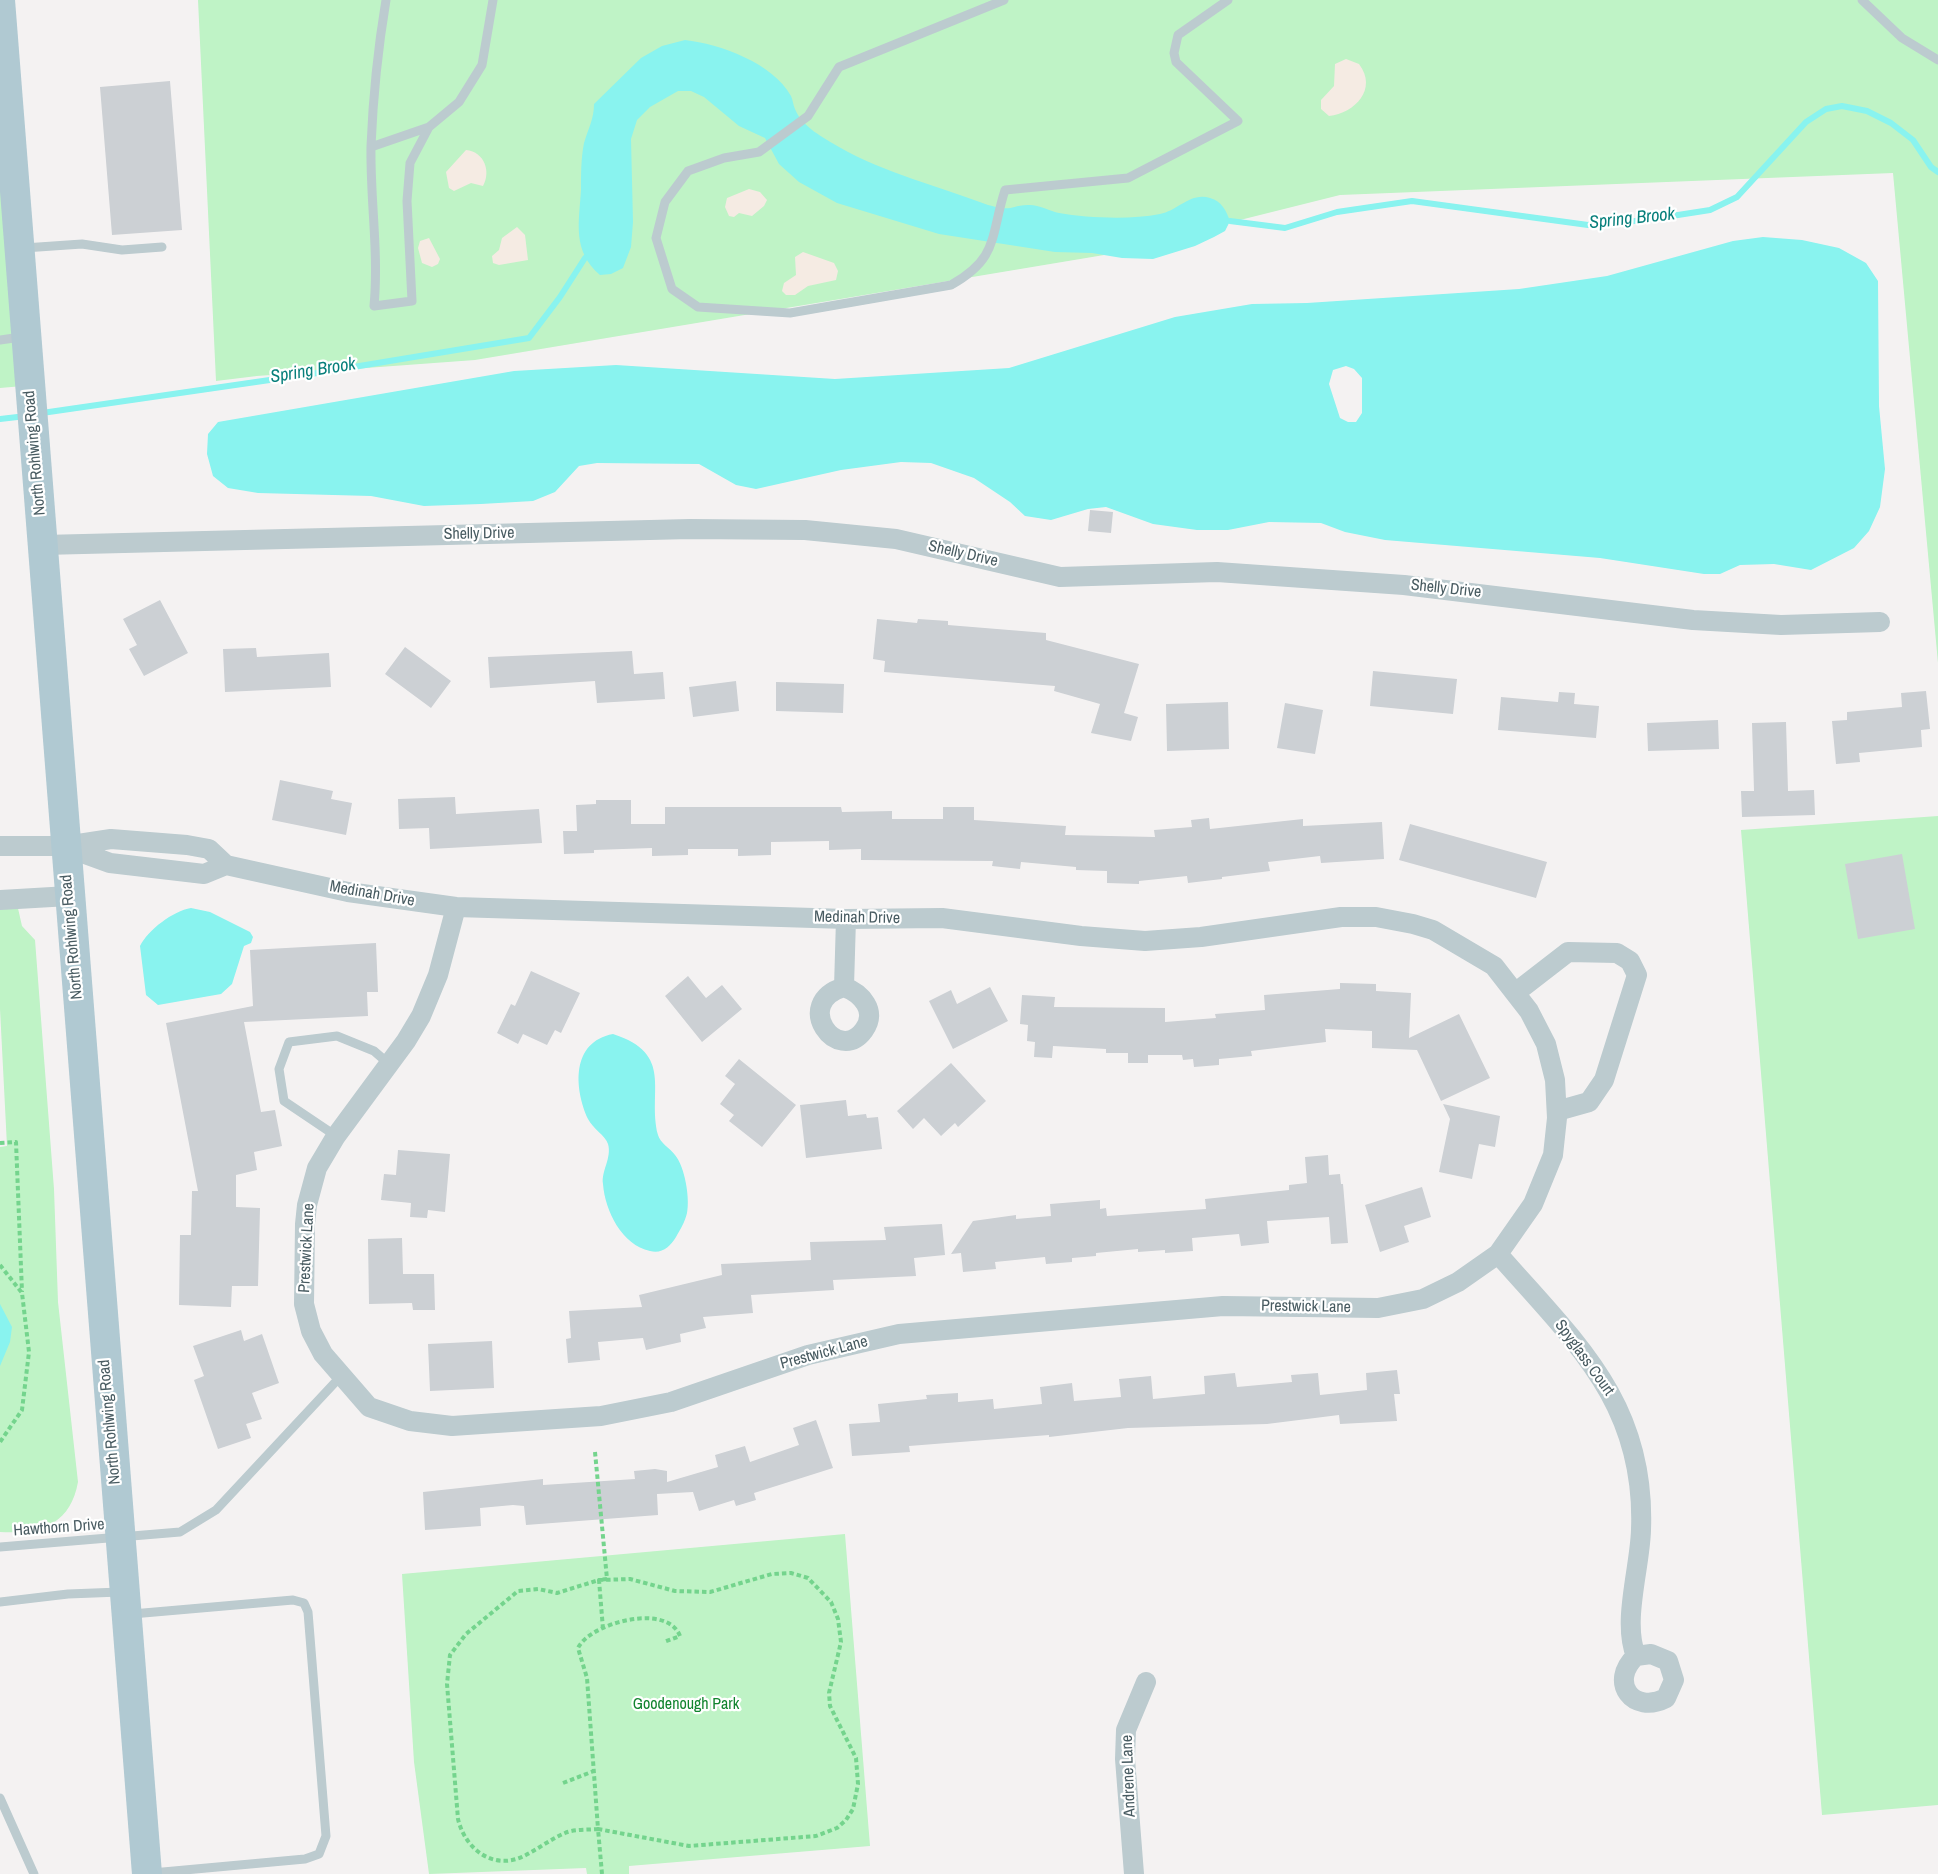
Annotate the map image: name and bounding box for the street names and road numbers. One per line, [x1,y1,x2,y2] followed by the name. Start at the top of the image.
[20,390,50,516] street label: North Rohlwing Road
[443,524,515,544] street label: Shelly Drive
[926,537,1000,571] street label: Shelly Drive
[1410,576,1482,602] street label: Shelly Drive
[57,874,87,1000] street label: North Rohlwing Road
[328,877,416,911] street label: Medinah Drive
[814,908,900,928] street label: Medinah Drive
[295,1203,319,1293] street label: Prestwick Lane
[1261,1297,1351,1317] street label: Prestwick Lane
[1550,1316,1618,1400] street label: Spyglass Court
[778,1332,870,1374] street label: Prestwick Lane
[95,1359,125,1485] street label: North Rohlwing Road
[13,1515,105,1541] street label: Hawthorn Drive
[1118,1734,1140,1818] street label: Andrene Lane

